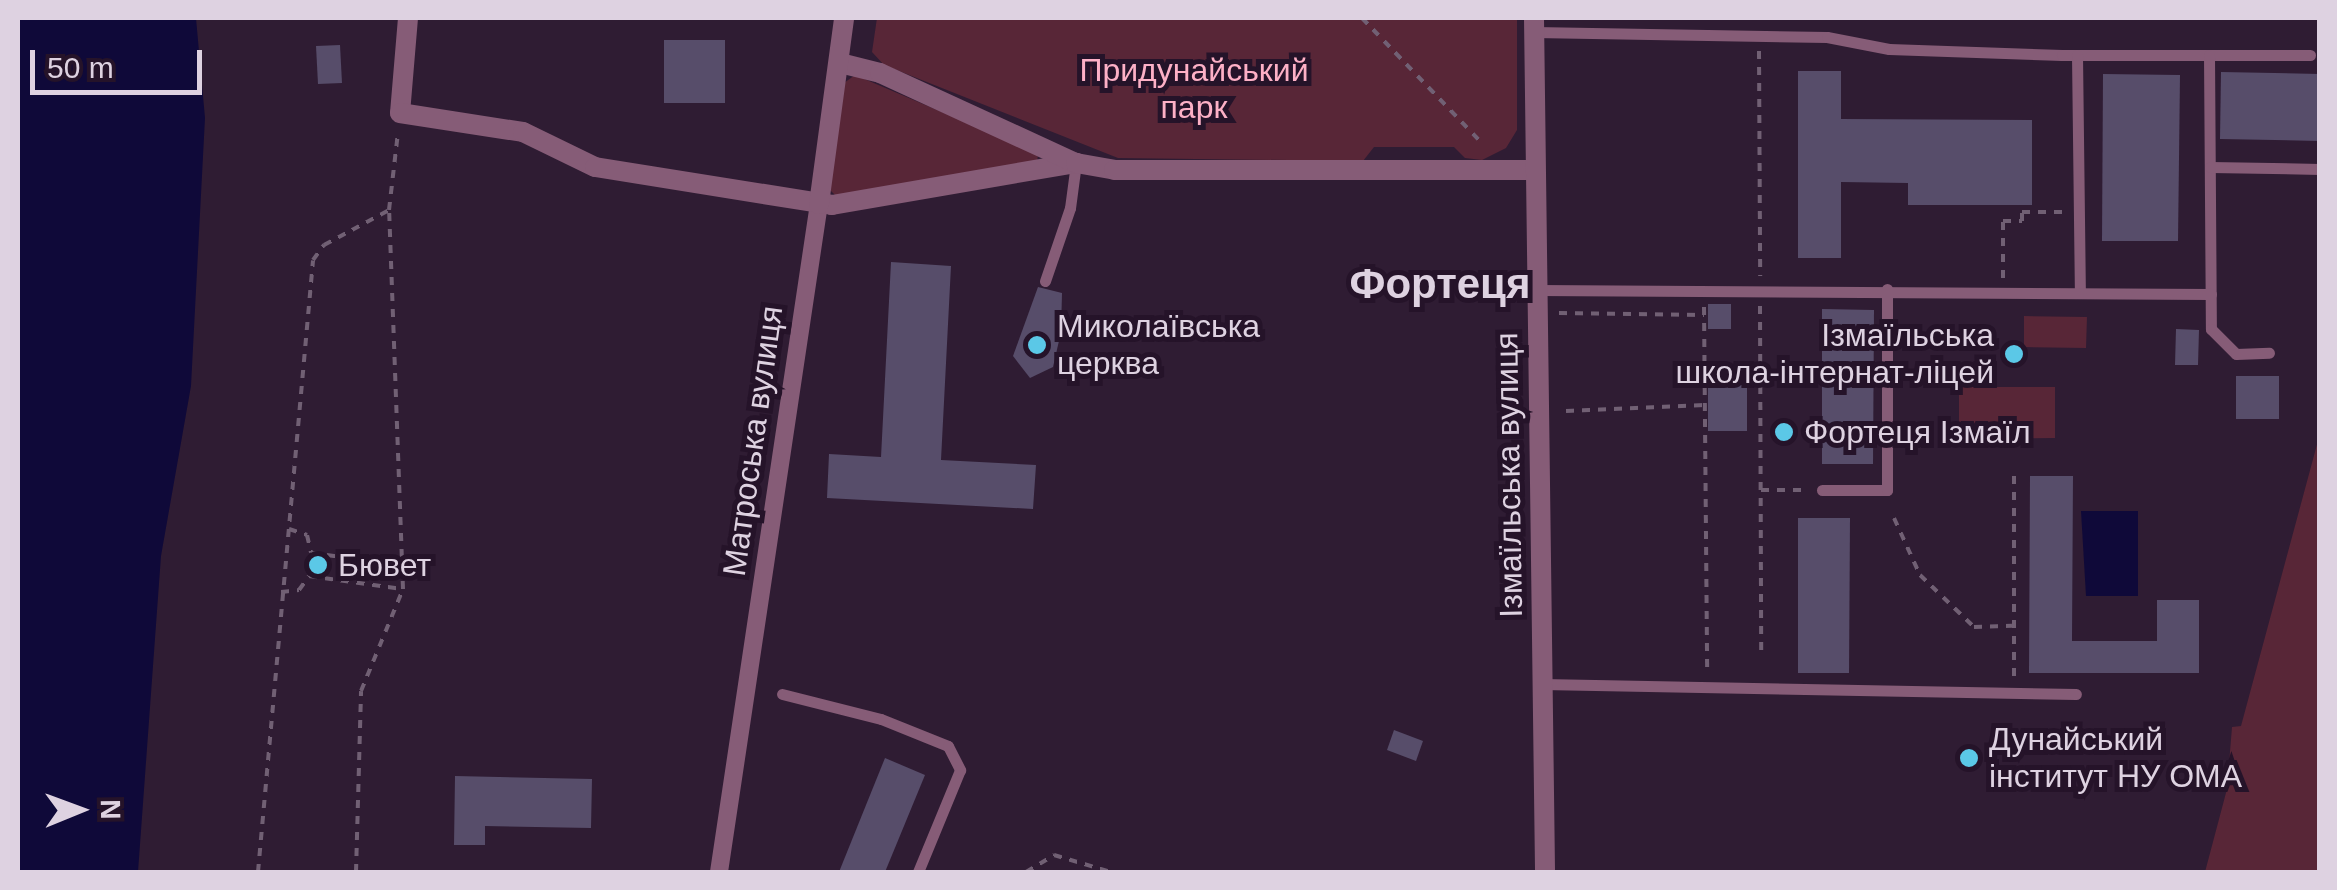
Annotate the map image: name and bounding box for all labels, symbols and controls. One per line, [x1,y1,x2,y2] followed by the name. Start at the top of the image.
[35,30,208,92] scale bar
[47,51,114,84] text: 50 m
[1079,52,1309,127] park label: Придунайський парк
[1350,259,1530,309] district label: Фортеця
[715,304,791,578] street label: Матроська вулиця
[1057,308,1260,383] place label: Миколаївська церква
[1676,317,1994,392] place label: Ізмаїльська школа-інтернат-ліцей
[1487,332,1531,618] street label: Ізмаїльська вулиця
[1026,334,1048,356] marker: Миколаївська церква
[2003,343,2025,365] marker: Ізмаїльська школа-інтернат-ліцей
[1804,413,2031,451] place label: Фортеця Ізмаїл
[1773,421,1795,443] marker: Фортеця Ізмаїл
[338,546,431,584] place label: Бювет
[307,554,329,576] marker: Бювет
[1989,721,2242,796] place label: Дунайський інститут НУ ОМА
[1958,747,1980,769] marker: Дунайський інститут НУ ОМА
[30,760,130,860] north arrow
[95,799,126,820] text: N

